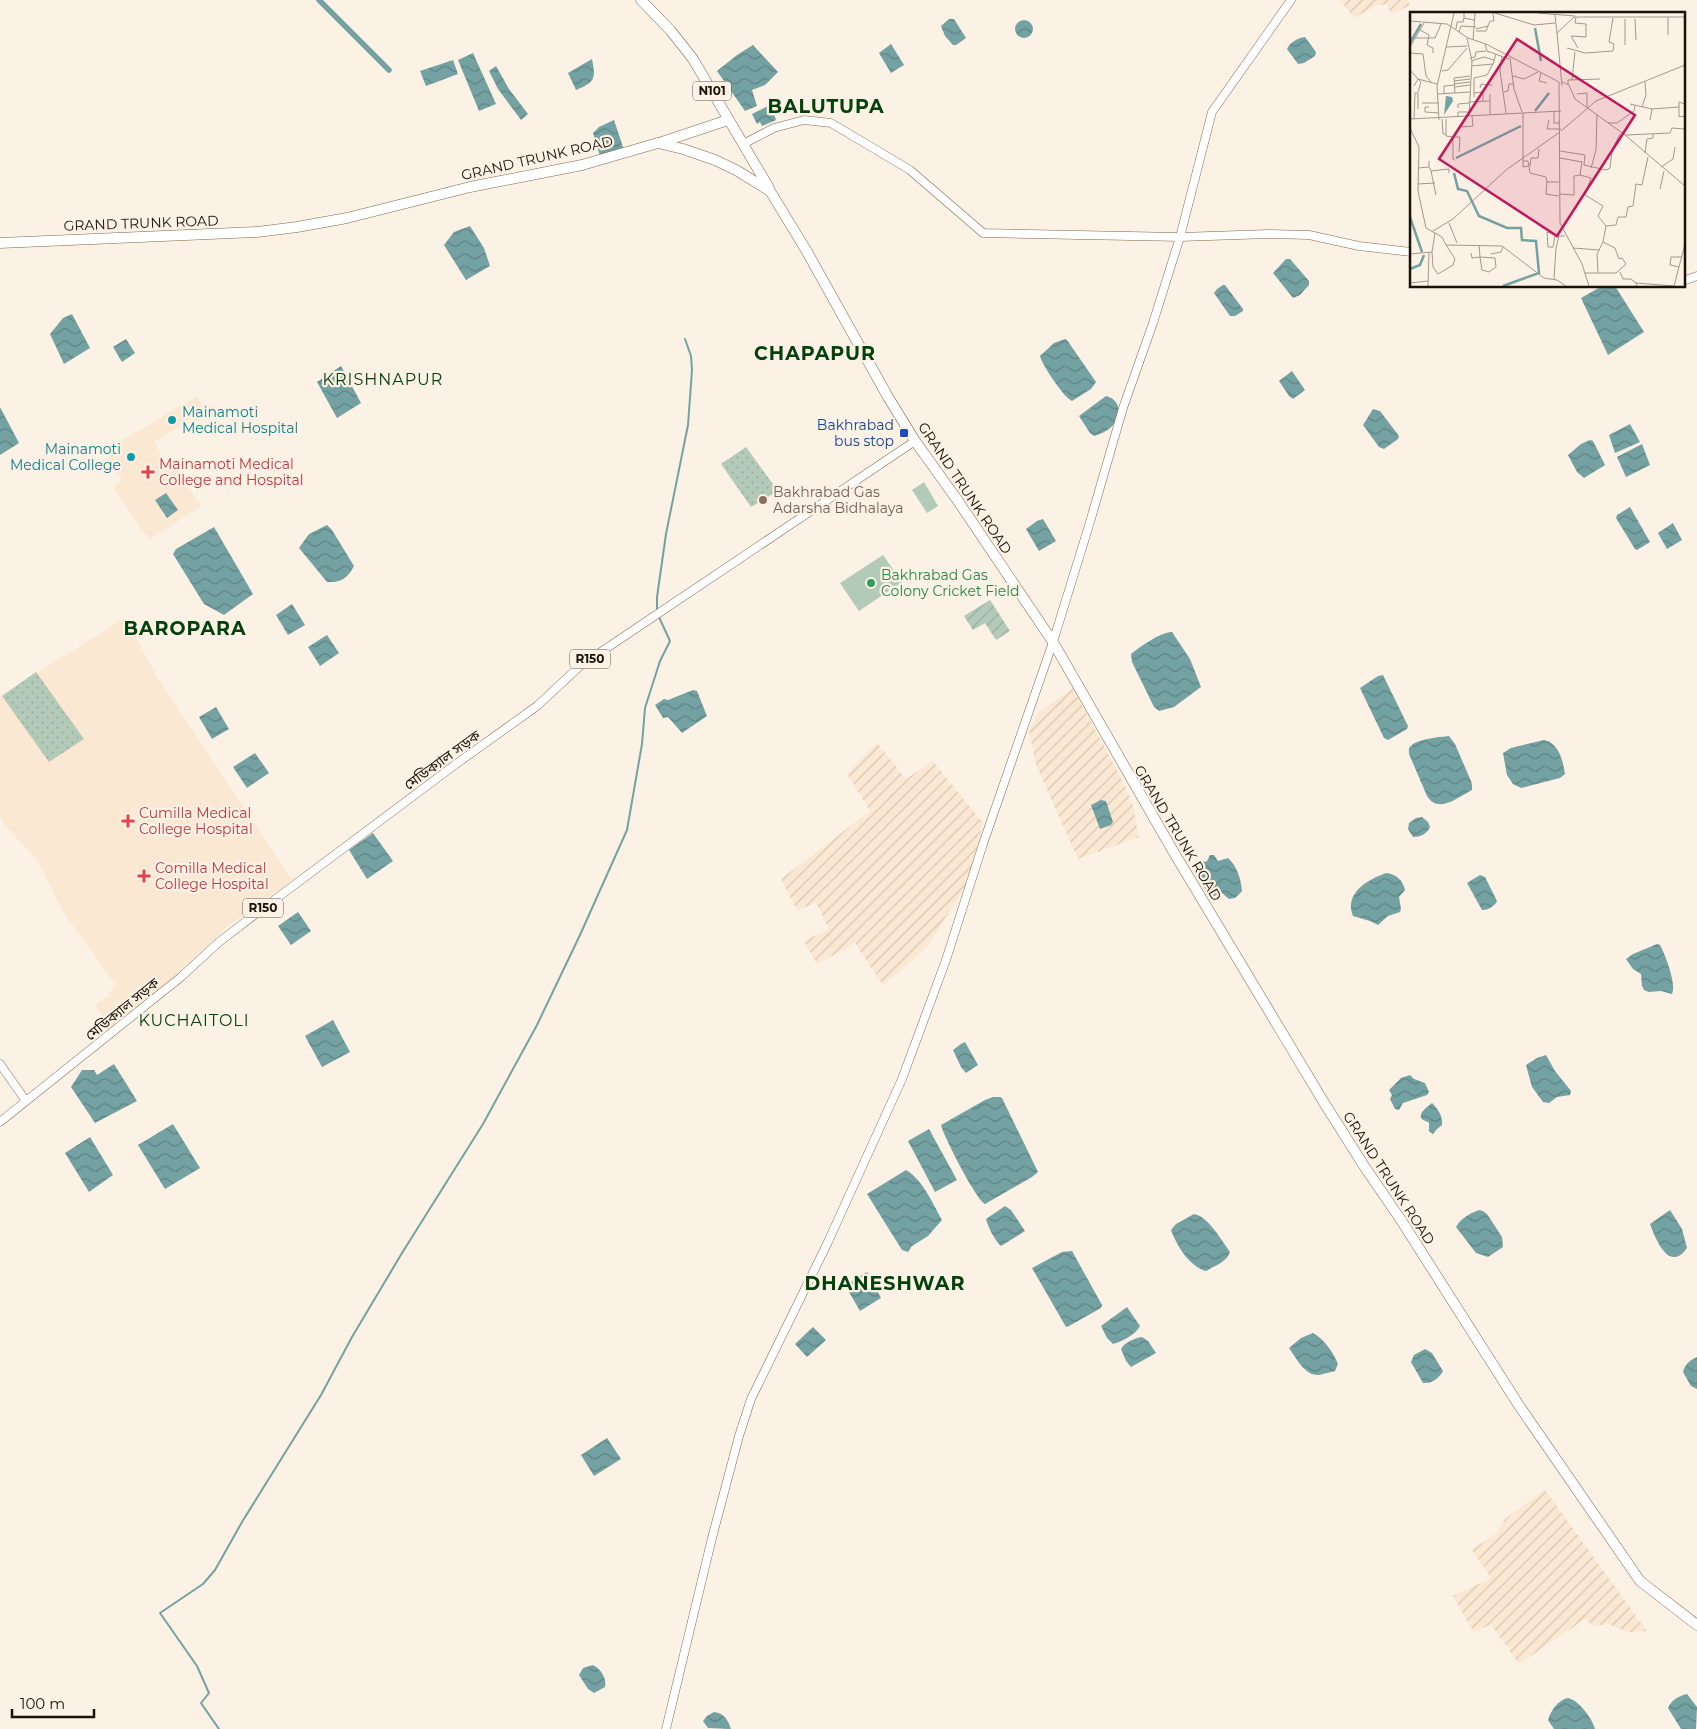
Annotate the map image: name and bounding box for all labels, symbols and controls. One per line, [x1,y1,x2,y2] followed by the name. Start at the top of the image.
[1410,12,1684,288] inset map
[693,82,731,100] road number: N101
[767,95,885,118] district label: BALUTUPA
[459,132,615,184] street label: GRAND TRUNK ROAD
[63,211,219,235] street label: GRAND TRUNK ROAD
[754,342,876,365] district label: CHAPAPUR
[323,370,443,389] district label: KRISHNAPUR
[182,403,298,437] place label: Mainamoti Medical Hospital
[166,414,178,426] marker: Mainamoti Medical Hospital
[817,416,894,450] place label: Bakhrabad bus stop
[914,419,1016,557] street label: GRAND TRUNK ROAD
[898,427,910,439] marker: Bakhrabad bus stop
[10,440,121,474] place label: Mainamoti Medical College
[125,451,137,463] marker: Mainamoti Medical College
[159,455,304,489] place label: Mainamoti Medical College and Hospital
[141,465,155,479] marker: Mainamoti Medical College and Hospital
[773,483,903,517] place label: Bakhrabad Gas Adarsha Bidhalaya
[757,494,769,506] marker: Bakhrabad Gas Adarsha Bidhalaya
[881,566,1020,600] place label: Bakhrabad Gas Colony Cricket Field
[865,577,877,589] marker: Bakhrabad Gas Colony Cricket Field
[123,617,247,640] district label: BAROPARA
[570,650,610,669] road number: R150
[400,726,484,794] street label: মেডিক্যাল সড়ক
[1130,762,1226,904] street label: GRAND TRUNK ROAD
[139,804,253,838] place label: Cumilla Medical College Hospital
[121,814,135,828] marker: Cumilla Medical College Hospital
[155,859,269,893] place label: Comilla Medical College Hospital
[137,869,151,883] marker: Comilla Medical College Hospital
[243,898,283,918] road number: R150
[81,973,163,1044] street label: মেডিক্যাল সড়ক
[138,1011,250,1030] district label: KUCHAITOLI
[1339,1108,1439,1248] street label: GRAND TRUNK ROAD
[805,1272,965,1295] district label: DHANESHWAR
[12,1686,95,1718] scale bar
[20,1694,65,1713] text: 100 m

